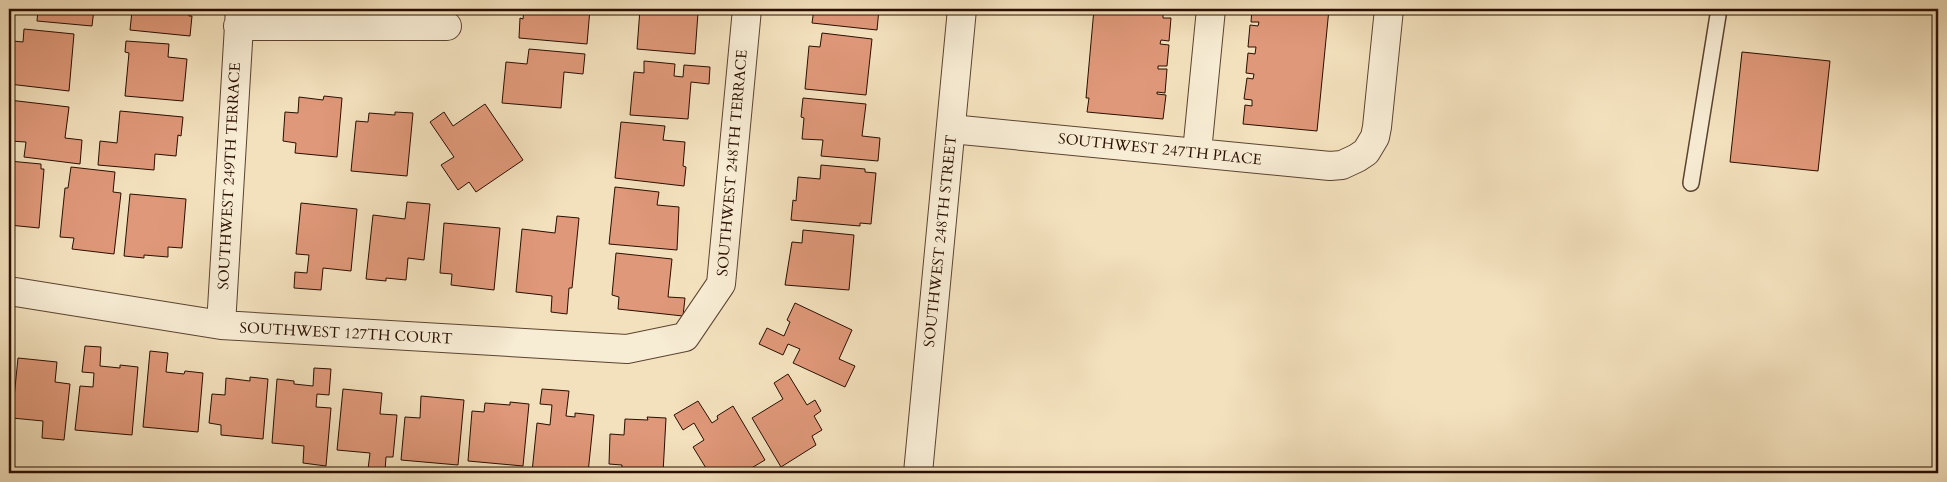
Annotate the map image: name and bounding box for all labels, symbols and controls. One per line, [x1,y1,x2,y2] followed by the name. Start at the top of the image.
[712,49,752,277] street label: SOUTHWEST 248TH TERRACE
[213,62,245,290] street label: SOUTHWEST 249TH TERRACE
[1057,128,1263,170] street label: SOUTHWEST 247TH PLACE
[919,134,961,348] street label: SOUTHWEST 248TH STREET
[239,317,453,349] street label: SOUTHWEST 127TH COURT

